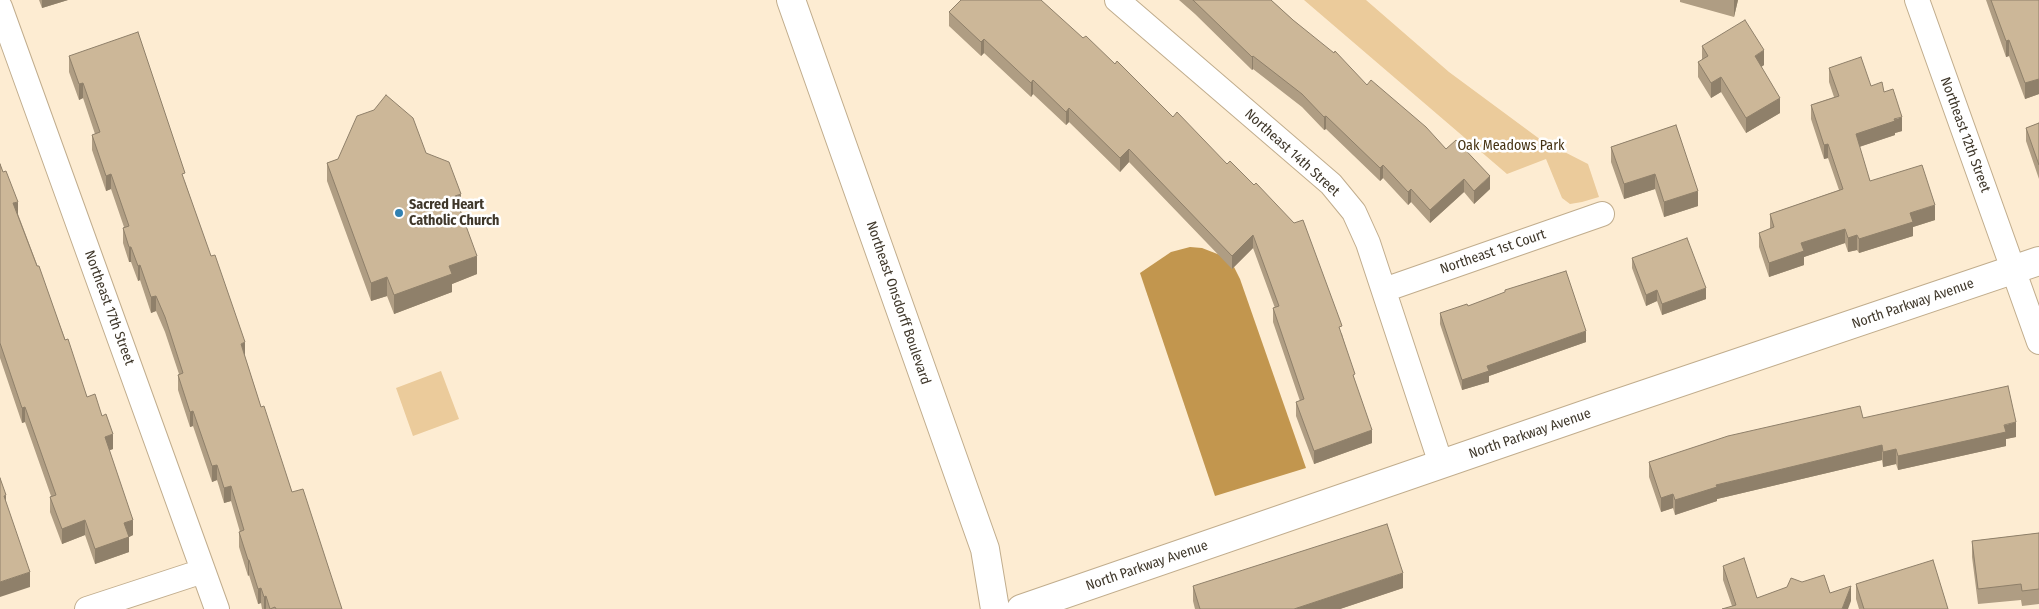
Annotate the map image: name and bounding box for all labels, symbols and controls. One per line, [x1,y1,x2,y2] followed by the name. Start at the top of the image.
[1936,75,1994,195] street label: Northeast 12th Street
[1241,106,1343,200] street label: Northeast 14th Street
[1457,138,1565,154] park label: Oak Meadows Park
[409,197,499,230] place label: Sacred Heart Catholic Church
[393,207,405,219] marker: Sacred Heart Catholic Church
[862,219,934,387] street label: Northeast Onsdorff Boulevard
[1438,226,1548,278] street label: Northeast 1st Court
[80,248,138,368] street label: Northeast 17th Street
[1850,275,1976,333] street label: North Parkway Avenue
[1467,405,1593,463] street label: North Parkway Avenue
[1084,537,1210,595] street label: North Parkway Avenue

